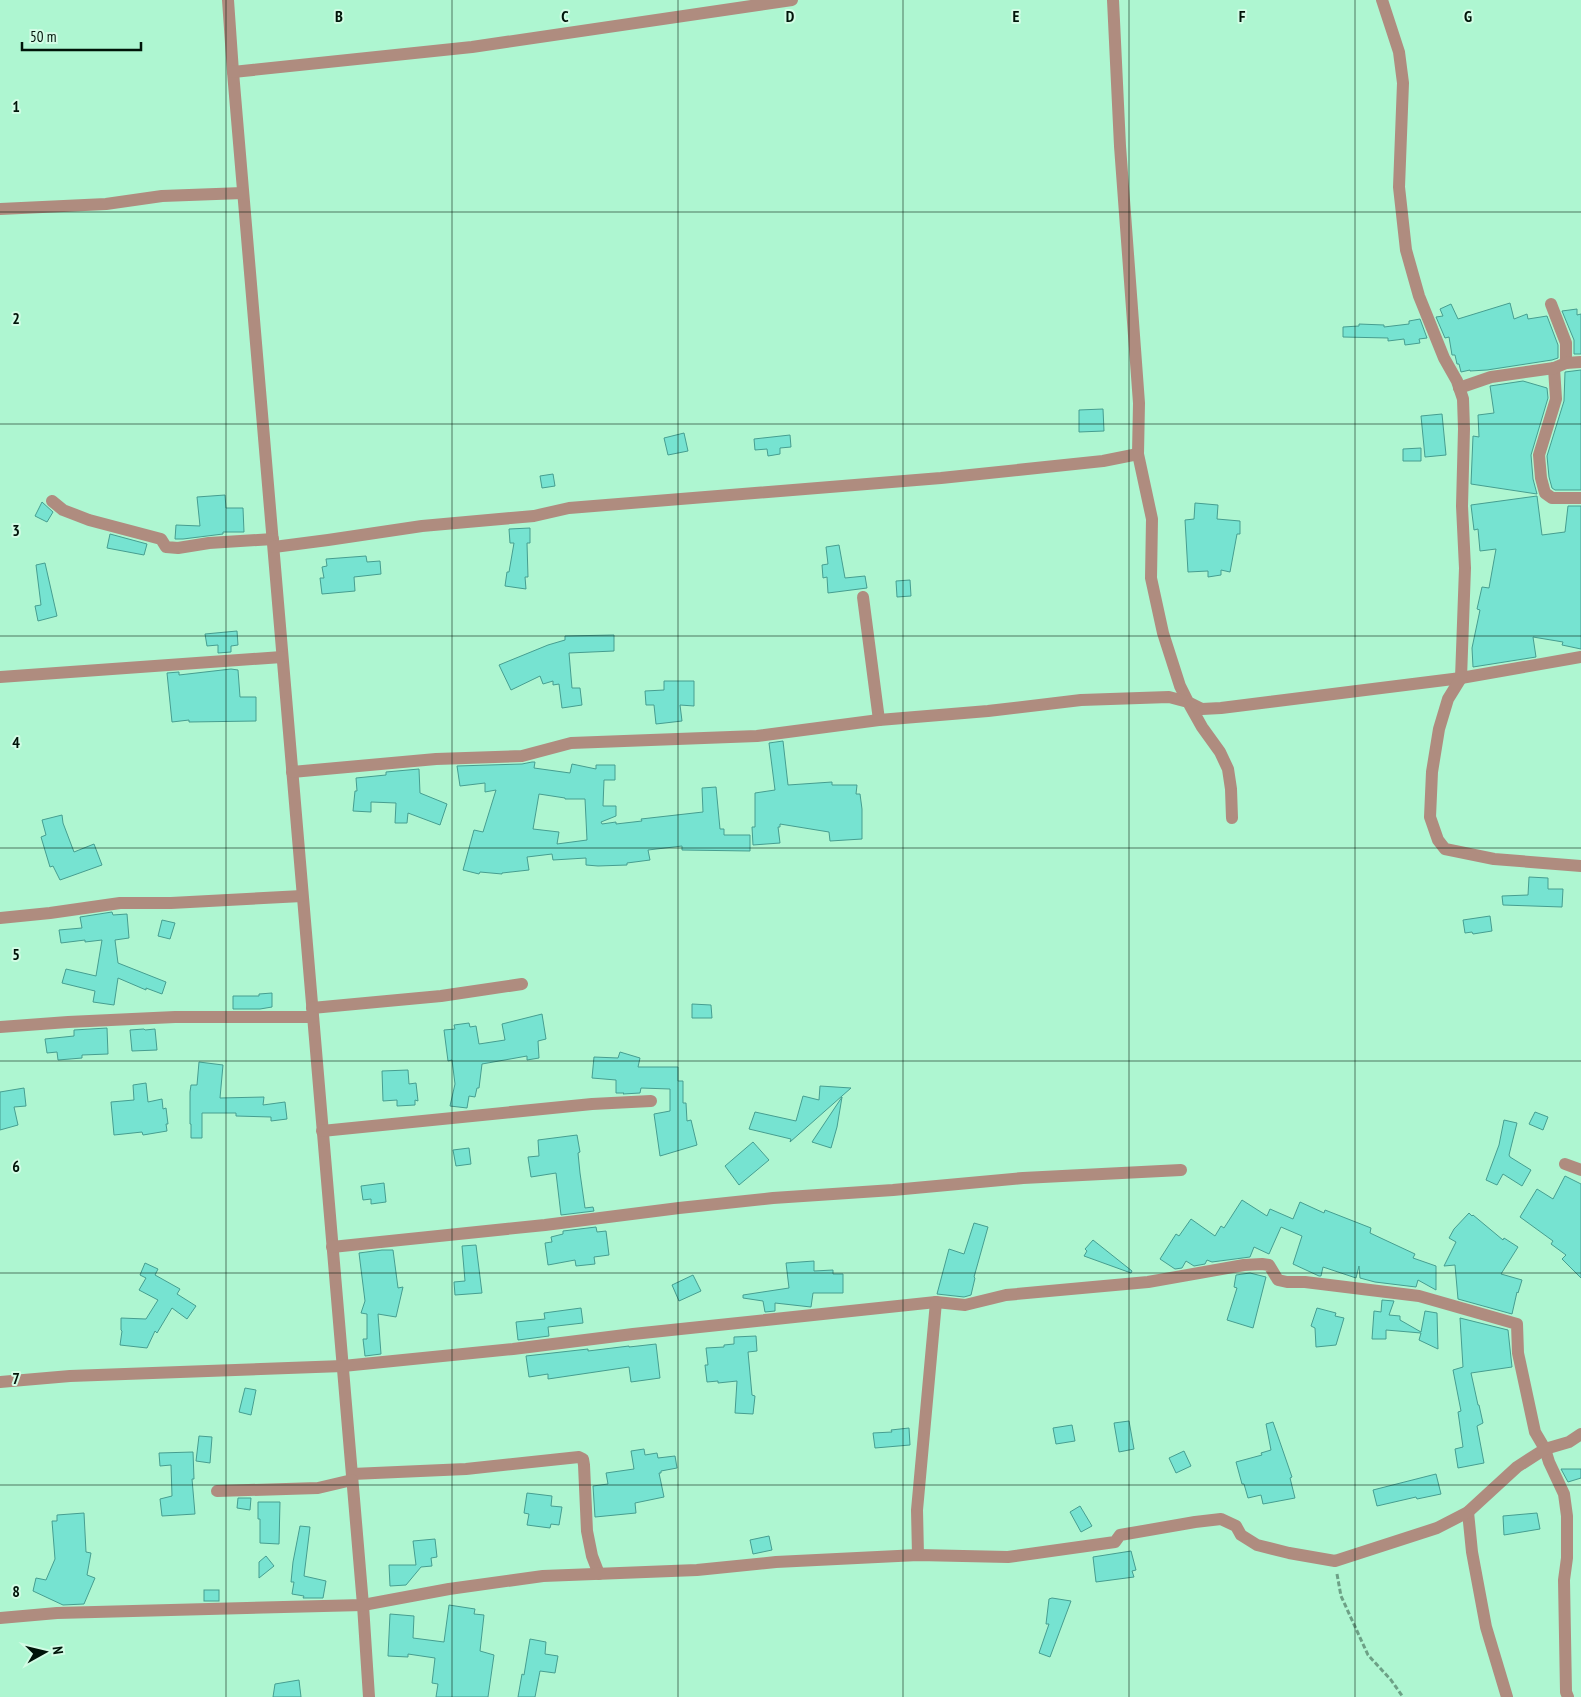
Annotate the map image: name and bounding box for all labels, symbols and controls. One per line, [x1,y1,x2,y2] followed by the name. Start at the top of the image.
[335,6,343,26] text: B
[561,6,569,26] text: C
[786,6,795,26] text: D
[1013,6,1020,26] text: E
[1239,6,1246,26] text: F
[1464,6,1472,26] text: G
[22,20,141,52] scale bar
[30,27,56,46] text: 50 m
[12,96,20,116] text: 1
[12,308,20,328] text: 2
[12,520,20,540] text: 3
[12,732,20,752] text: 4
[12,944,20,964] text: 5
[12,1156,20,1176] text: 6
[12,1368,20,1388] text: 7
[12,1581,20,1601] text: 8
[20,1627,70,1677] north arrow
[48,1645,67,1655] text: N

